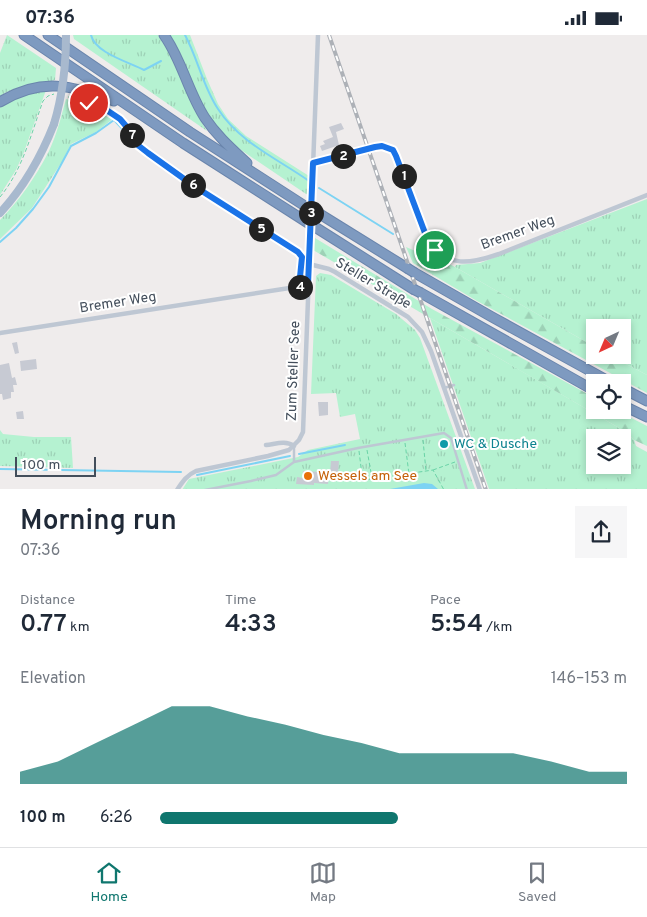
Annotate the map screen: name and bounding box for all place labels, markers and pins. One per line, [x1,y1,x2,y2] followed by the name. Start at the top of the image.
[68,82,110,124] pin
[120,123,144,147] pin: 7
[330,143,356,169] pin: 2
[392,163,416,189] pin: 1
[180,173,206,197] pin: 6
[298,201,324,225] pin: 3
[248,217,274,241] pin: 5
[414,229,456,271] pin
[288,275,312,299] pin: 4
[454,436,537,453] place label: WC & Dusche
[438,438,450,450] marker: WC & Dusche
[318,468,417,485] place label: Wessels am See
[302,470,314,482] marker: Wessels am See

